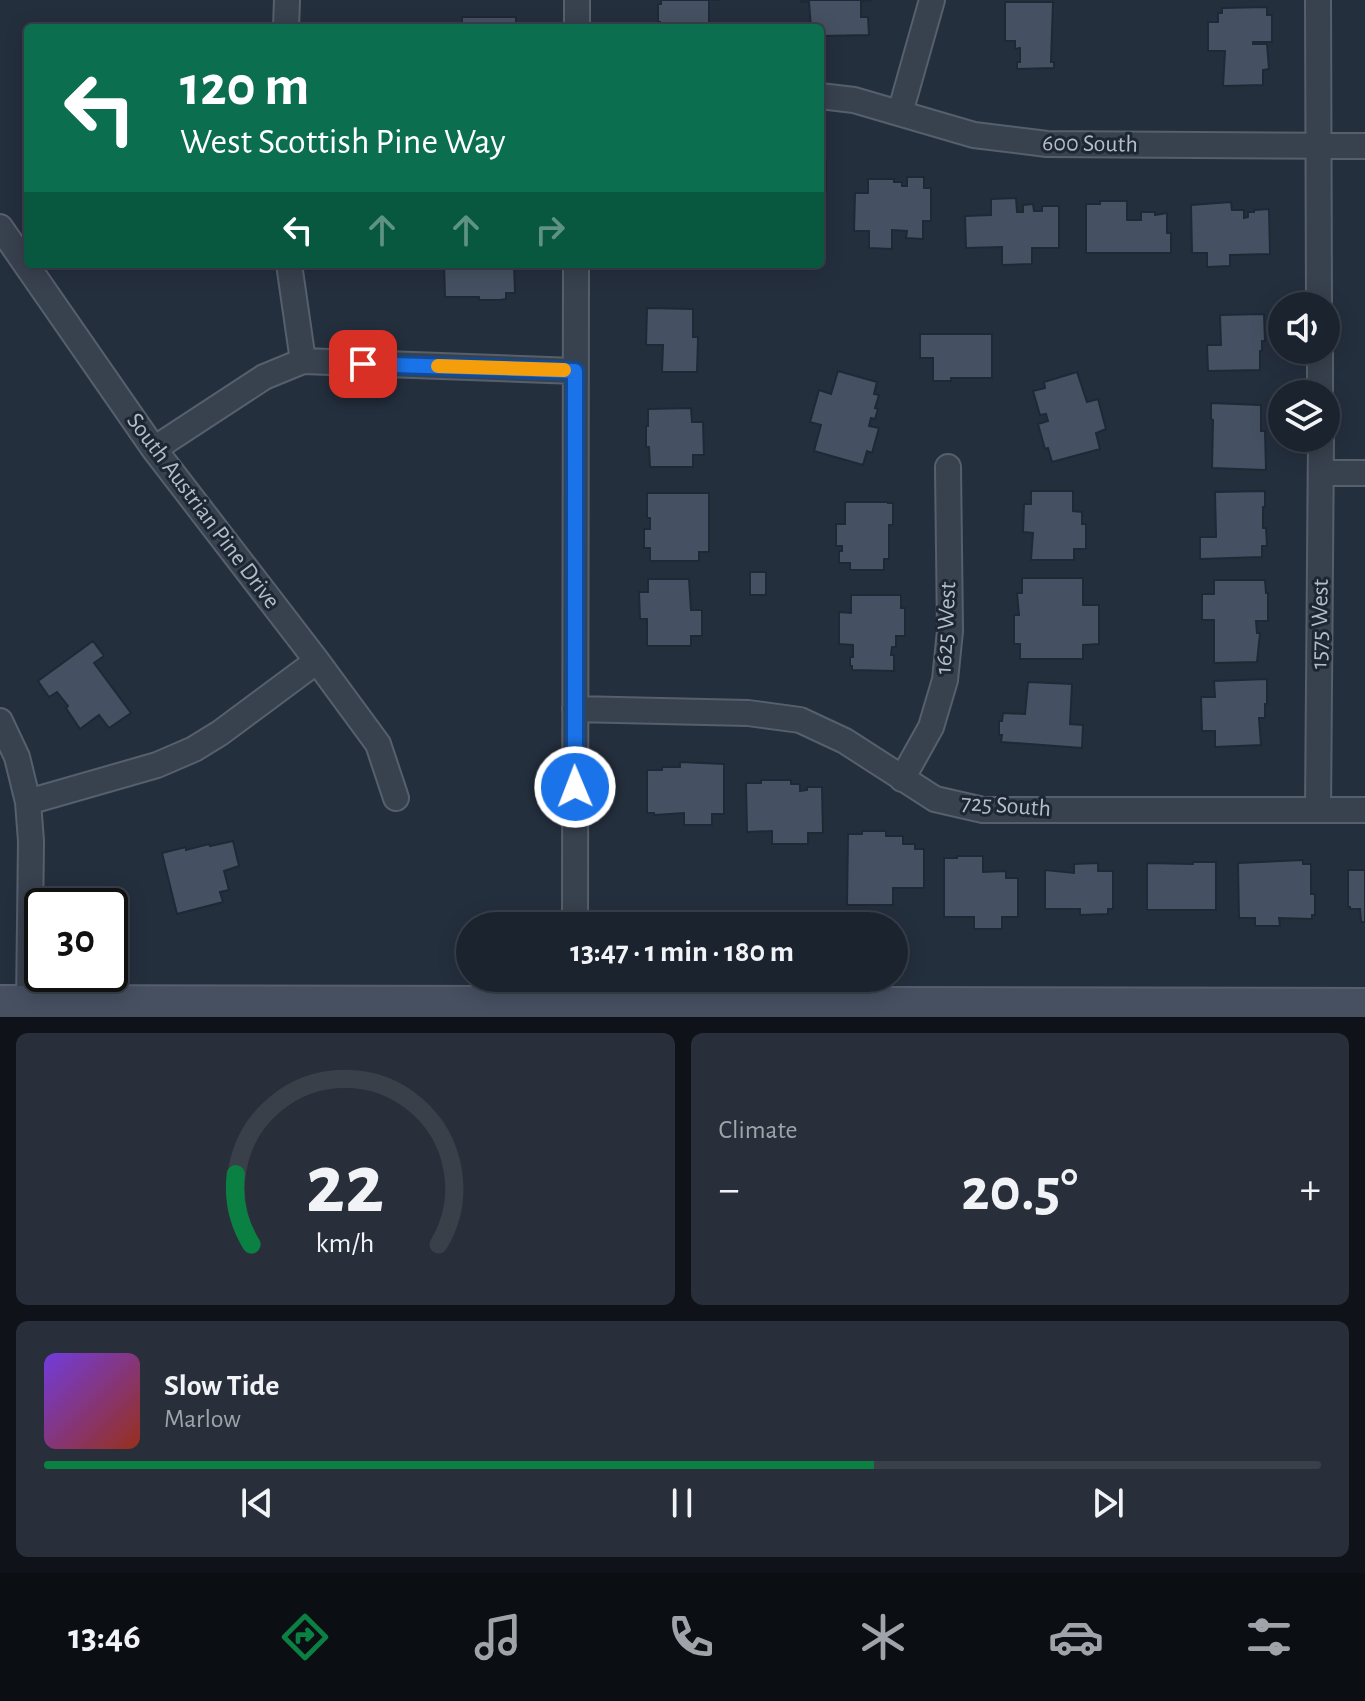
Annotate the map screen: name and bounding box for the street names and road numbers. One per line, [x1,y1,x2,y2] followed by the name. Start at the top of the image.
[1042,131,1138,157] street label: 600 South
[122,409,284,613] street label: South Austrian Pine Drive
[1307,578,1333,669] street label: 1575 West
[932,581,960,675] street label: 1625 West
[960,791,1052,821] street label: 725 South

